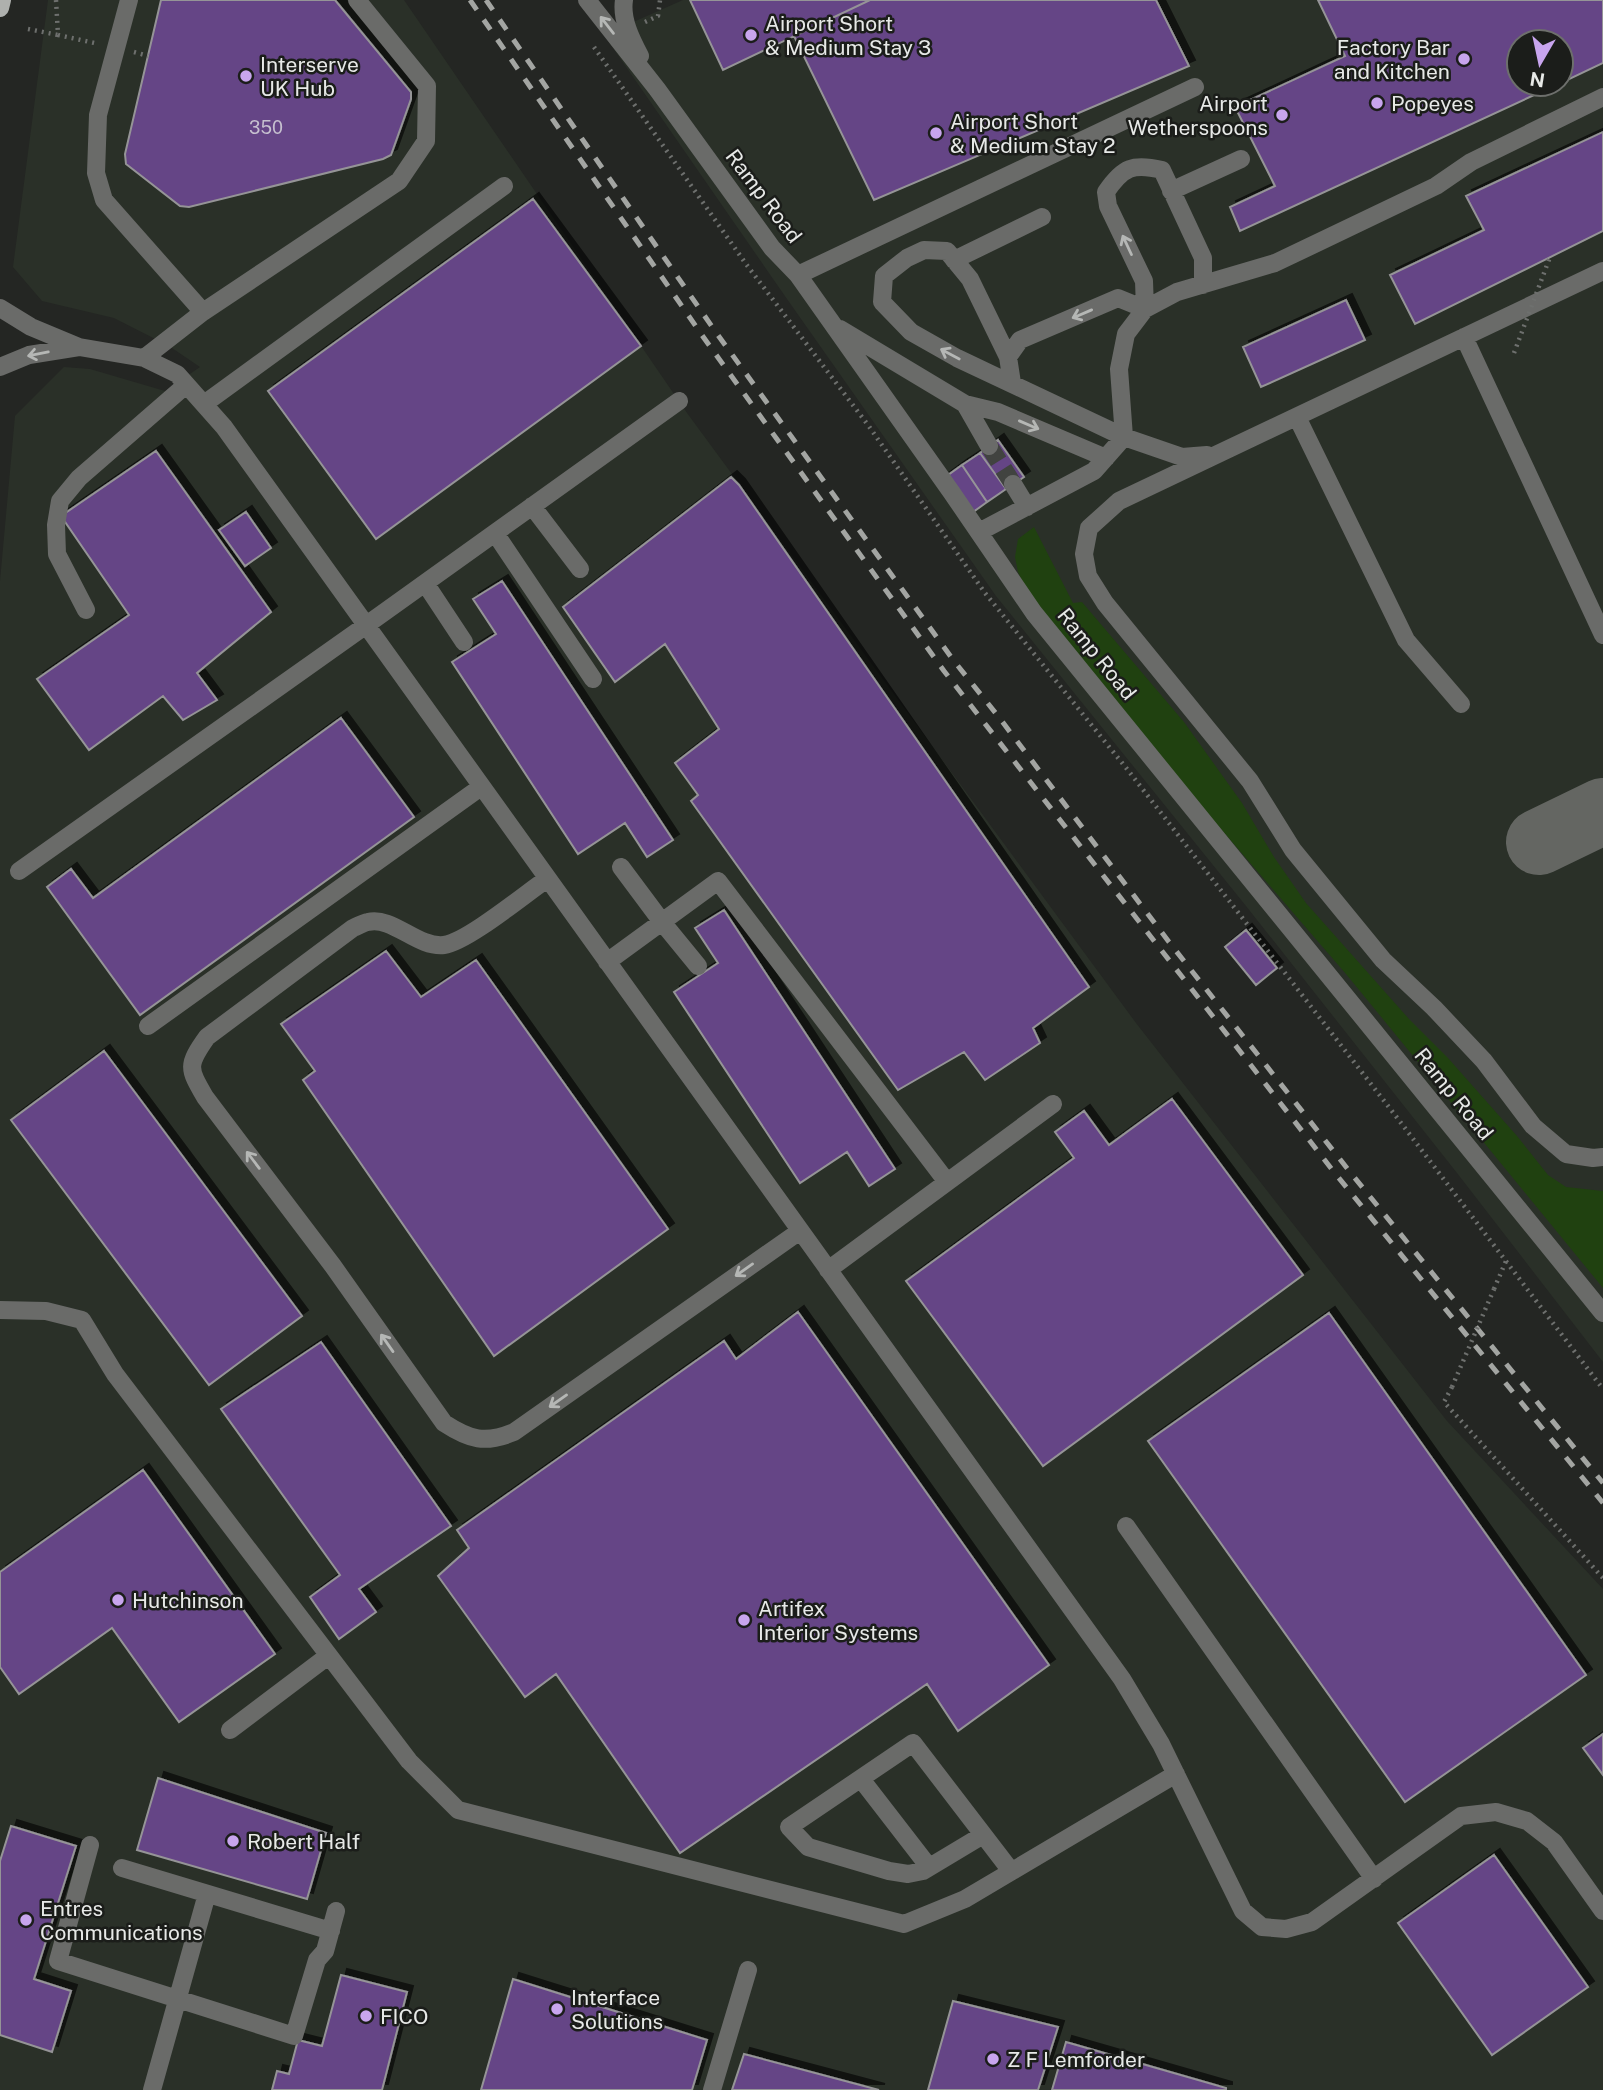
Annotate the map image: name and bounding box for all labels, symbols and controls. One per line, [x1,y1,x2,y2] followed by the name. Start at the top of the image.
[765,11,931,60] place label: Airport Short & Medium Stay 3
[599,17,614,35] one-way arrow
[743,27,759,43] marker: Airport Short & Medium Stay 3
[1505,28,1575,98] north arrow
[1334,35,1450,84] place label: Factory Bar and Kitchen
[1456,51,1472,67] marker: Factory Bar and Kitchen
[260,52,359,101] place label: Interserve UK Hub
[238,68,254,84] marker: Interserve UK Hub
[1528,68,1546,92] text: N
[1128,91,1268,140] place label: Airport Wetherspoons
[1391,91,1474,116] place label: Popeyes
[1369,95,1385,111] marker: Popeyes
[1274,107,1290,123] marker: Airport Wetherspoons
[950,109,1116,158] place label: Airport Short & Medium Stay 2
[249,117,283,138] house number: 350
[928,125,944,141] marker: Airport Short & Medium Stay 2
[721,144,807,248] street label: Ramp Road
[1120,235,1133,256] one-way arrow
[1072,308,1094,321] one-way arrow
[27,347,50,361] one-way arrow
[941,347,961,361] one-way arrow
[1018,420,1040,433] one-way arrow
[1052,603,1142,705] street label: Ramp Road
[1409,1043,1499,1145] street label: Ramp Road
[245,1151,260,1170] one-way arrow
[735,1263,754,1277] one-way arrow
[380,1334,395,1353] one-way arrow
[549,1394,568,1408] one-way arrow
[132,1588,244,1613] place label: Hutchinson
[110,1592,126,1608] marker: Hutchinson
[758,1596,918,1645] place label: Artifex Interior Systems
[736,1612,752,1628] marker: Artifex Interior Systems
[247,1829,360,1854] place label: Robert Half
[225,1833,241,1849] marker: Robert Half
[40,1896,203,1945] place label: Entres Communications
[18,1912,34,1928] marker: Entres Communications
[571,1985,663,2034] place label: Interface Solutions
[549,2001,565,2017] marker: Interface Solutions
[380,2004,428,2029] place label: FICO
[358,2008,374,2024] marker: FICO
[1007,2047,1145,2072] place label: Z F Lemforder
[985,2051,1001,2067] marker: Z F Lemforder

